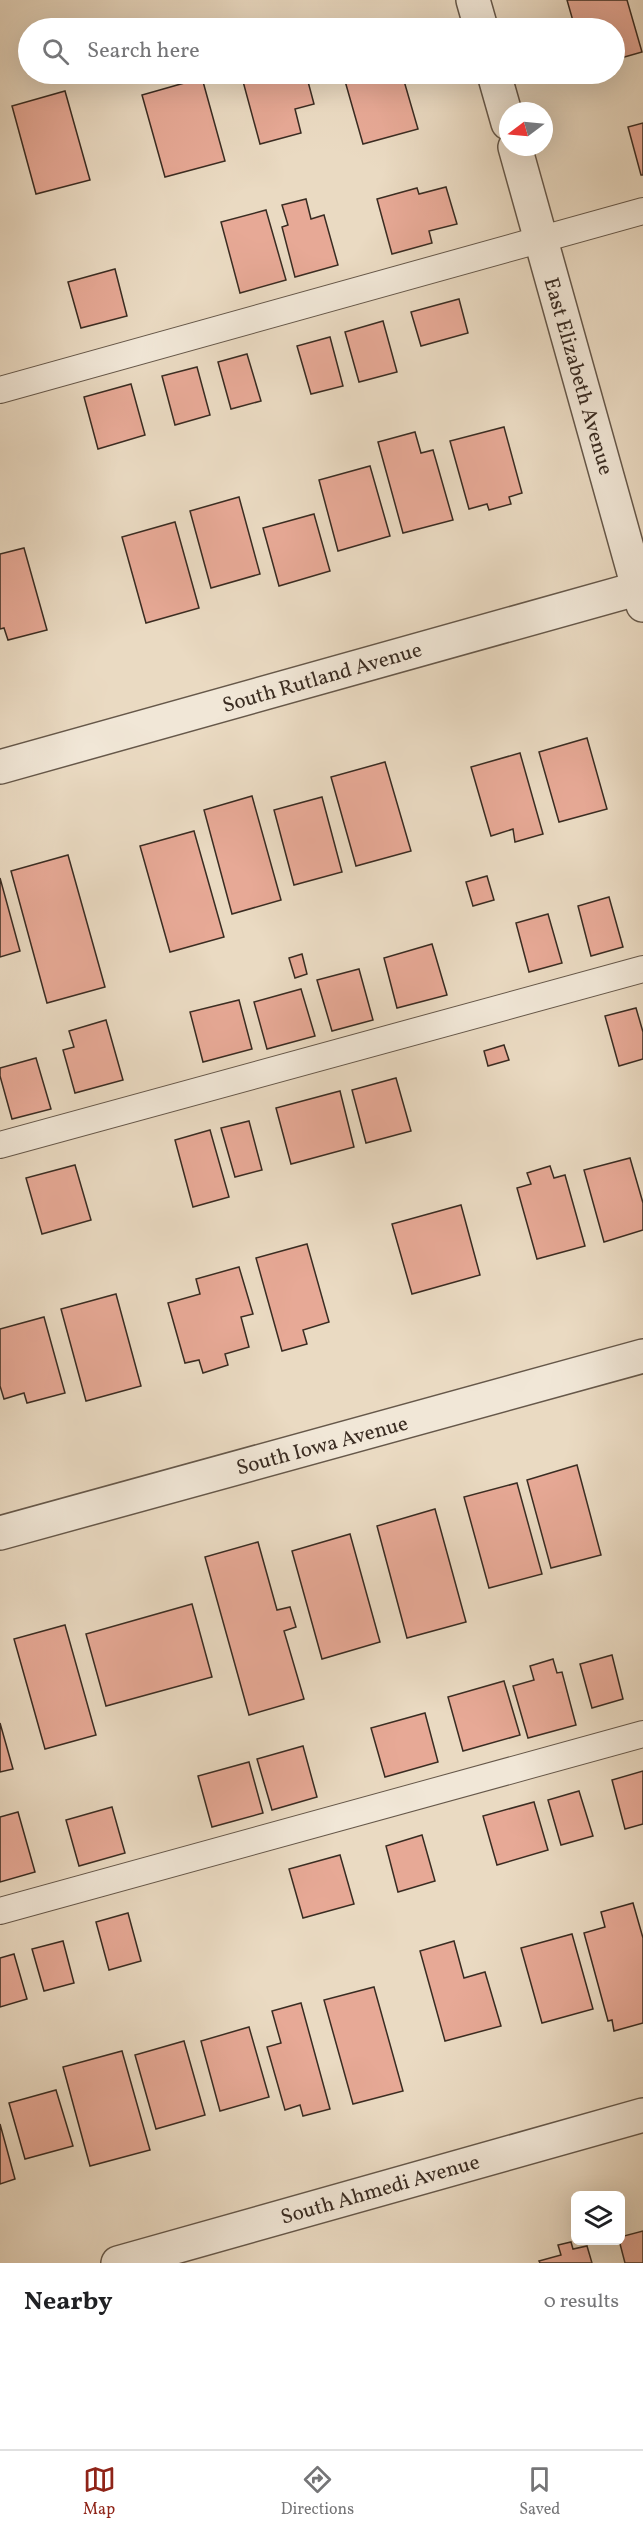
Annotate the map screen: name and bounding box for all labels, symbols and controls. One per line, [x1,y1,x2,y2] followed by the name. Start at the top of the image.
[18,18,625,84] search box
[39,35,72,68] icon: search
[87,36,200,67] text: Search here
[499,102,553,156] north arrow
[535,274,620,479] street label: East Elizabeth Avenue
[219,636,426,721] street label: South Rutland Avenue
[233,1410,412,1483] street label: South Iowa Avenue
[278,2148,483,2233] street label: South Ahmedi Avenue
[571,2191,625,2245] map controls
[571,2191,625,2245] button: layers
[24,2284,113,2320] text: Nearby
[544,2288,619,2316] text: 0 results
[83,2463,116,2521] tab: Map
[281,2463,354,2521] tab: Directions
[519,2463,560,2521] tab: Saved

